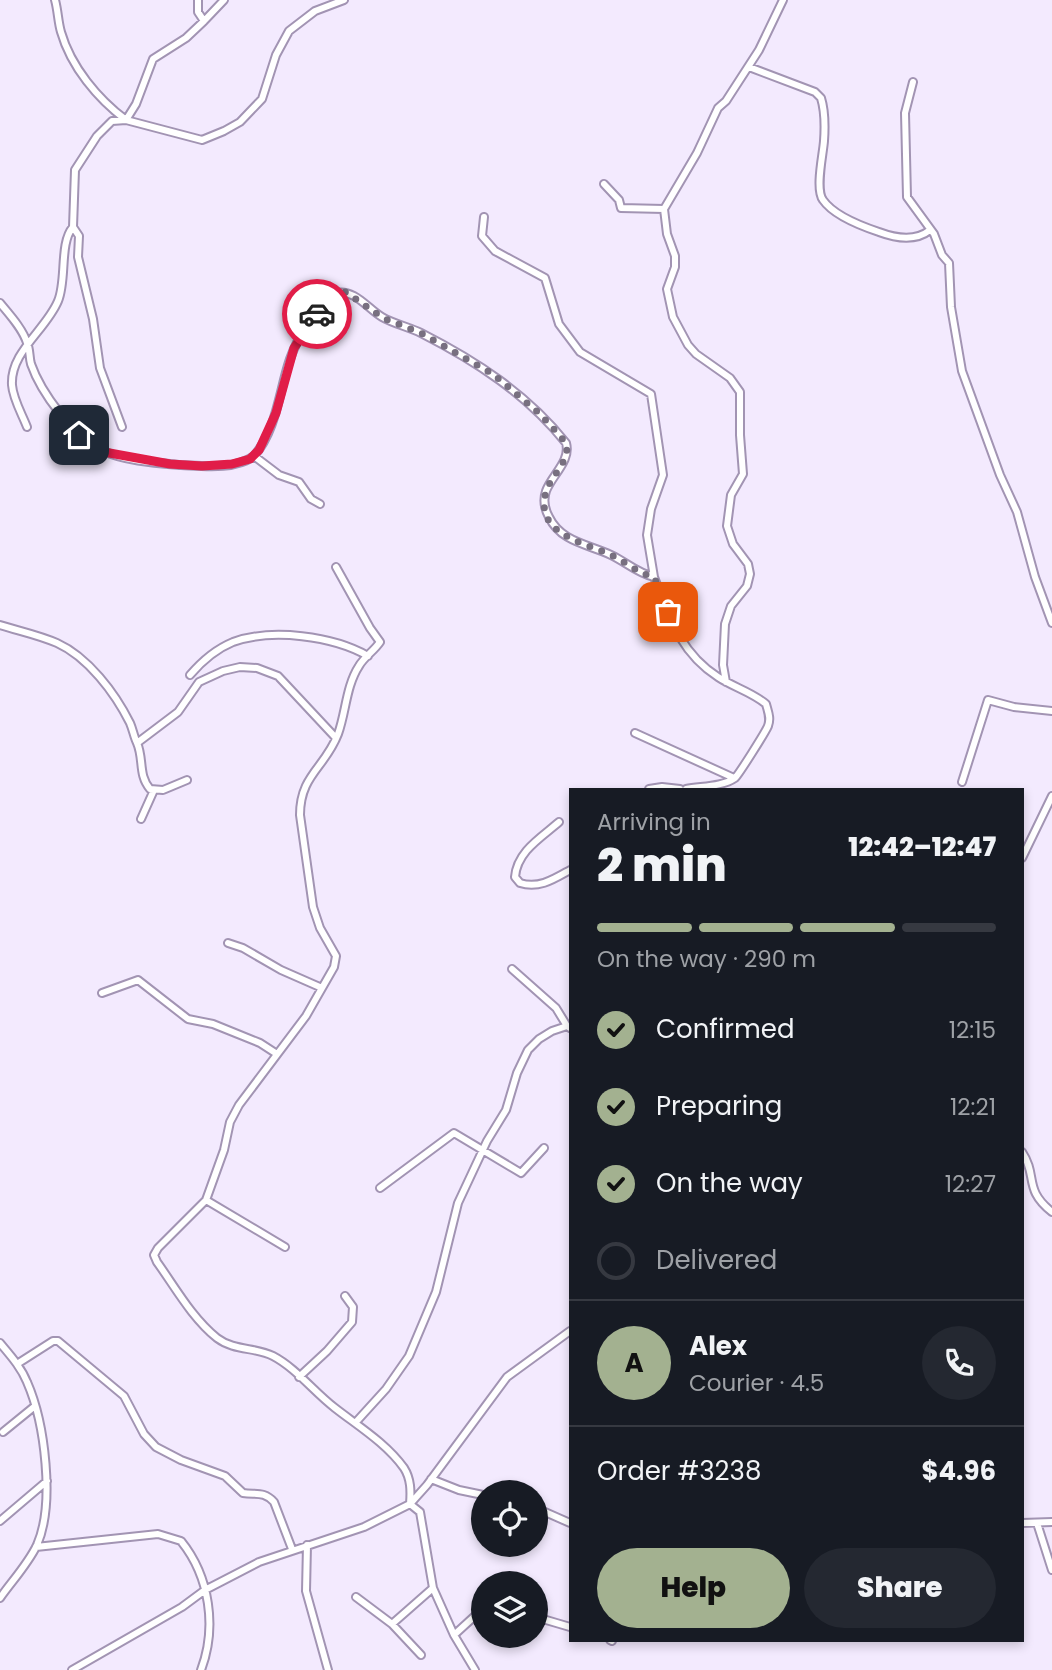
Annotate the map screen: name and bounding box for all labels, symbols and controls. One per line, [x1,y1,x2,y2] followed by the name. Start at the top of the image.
[282,279,352,349] courier
[298,295,336,333] icon: car
[49,405,109,465] pin
[60,416,98,454] icon: home
[638,582,698,642] pin
[649,593,687,631] icon: bag
[597,806,711,838] text: Arriving in
[848,829,996,865] text: 12:42–12:47
[597,833,727,897] text: 2 min
[597,943,816,975] text: On the way · 290 m
[597,1011,635,1049] icon: check
[656,1011,794,1047] text: Confirmed
[949,1014,996,1046] text: 12:15
[597,1088,635,1126] icon: check
[656,1088,782,1124] text: Preparing
[950,1091,996,1123] text: 12:21
[597,1165,635,1203] icon: check
[656,1165,803,1201] text: On the way
[945,1168,996,1200] text: 12:27
[656,1242,777,1278] text: Delivered
[922,1326,996,1400] button: phone
[689,1328,747,1364] text: Alex
[624,1345,644,1381] text: A
[689,1367,824,1399] text: Courier · 4.5
[597,1453,761,1489] text: Order #3238
[921,1453,996,1489] text: $4.96
[471,1480,548,1648] map controls
[471,1480,548,1557] button: locate
[597,1548,790,1628] button: Help
[804,1548,996,1628] button: Share
[471,1571,548,1648] button: layers

